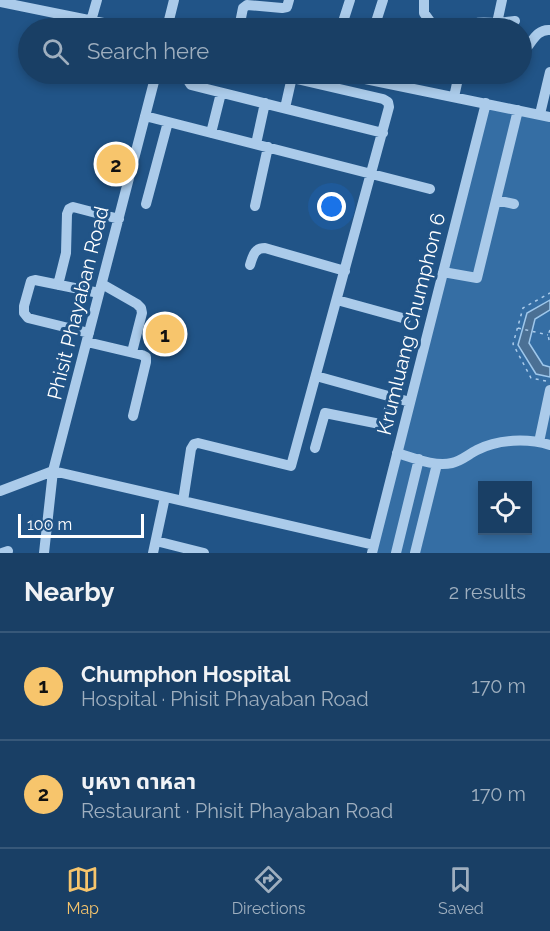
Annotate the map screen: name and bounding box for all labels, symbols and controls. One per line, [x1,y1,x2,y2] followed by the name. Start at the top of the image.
[18,18,532,84] search box
[39,35,72,68] icon: search
[87,38,209,64] text: Search here
[96,142,136,186] pin: 2
[317,192,346,221] your location
[42,204,114,402] street label: Phisit Phayaban Road
[372,211,450,437] street label: Krumluang Chumphon 6
[146,312,184,356] pin: 1
[478,481,532,535] map controls
[478,481,532,535] button: locate
[18,511,144,538] scale bar
[27,515,72,534] text: 100 m
[24,577,114,607] text: Nearby
[449,580,526,604] text: 2 results
[81,661,291,687] text: Chumphon Hospital
[39,674,48,698] text: 1
[471,674,526,698] text: 170 m
[81,687,369,711] text: Hospital · Phisit Phayaban Road
[81,768,196,794] text: บุหงา ดาหลา
[38,782,49,806] text: 2
[471,782,526,806] text: 170 m
[81,799,393,823] text: Restaurant · Phisit Phayaban Road
[66,863,99,918] tab: Map
[232,863,306,918] tab: Directions
[438,863,484,918] tab: Saved

